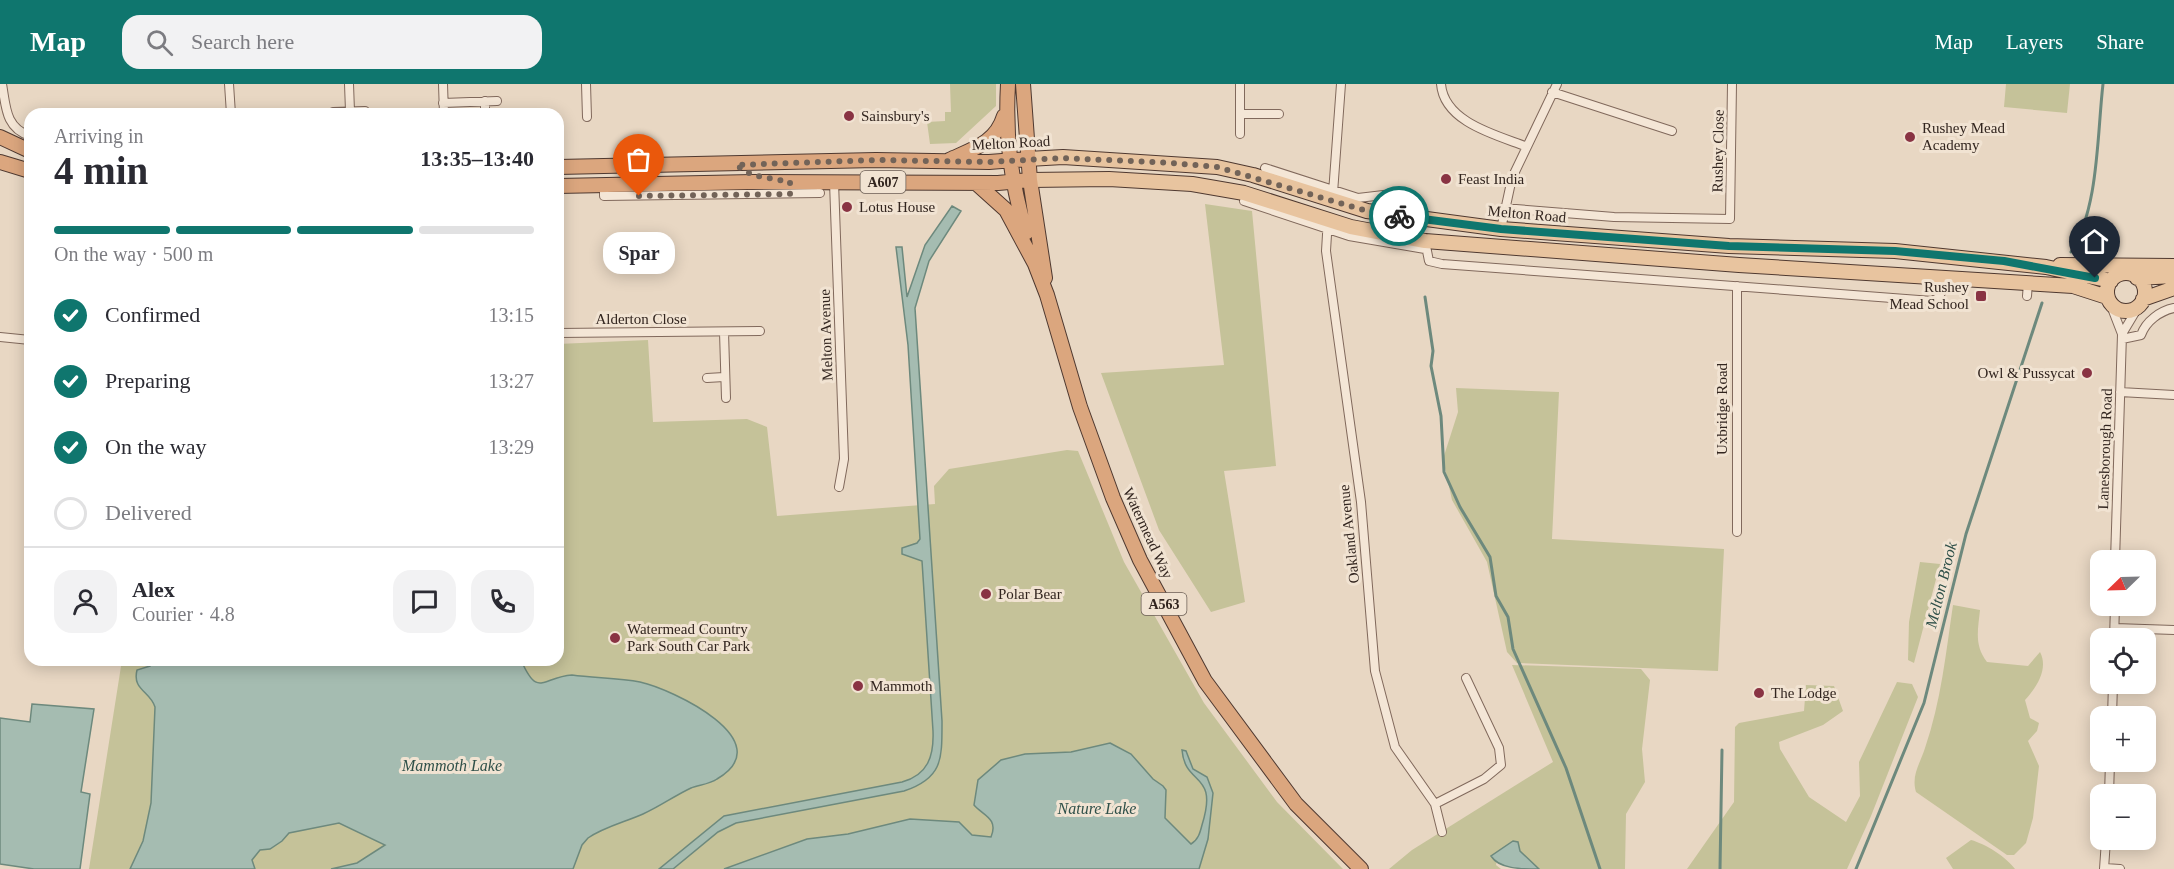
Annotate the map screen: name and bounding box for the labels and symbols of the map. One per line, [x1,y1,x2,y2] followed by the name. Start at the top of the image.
[861,108,930,124] place label: Sainsbury's
[842,109,856,123] marker: Sainsbury's
[1709,109,1727,193] street label: Rushey Close
[1922,120,2005,153] place label: Rushey Mead Academy
[1903,130,1917,144] marker: Rushey Mead Academy
[971,133,1051,153] street label: Melton Road
[613,134,664,196] pin
[860,171,906,193] road number: A607
[1458,171,1525,187] place label: Feast India
[1439,172,1453,186] marker: Feast India
[1369,186,1429,246] courier
[859,199,936,215] place label: Lotus House
[840,200,854,214] marker: Lotus House
[1487,203,1567,225] street label: Melton Road
[2069,216,2120,278] pin
[603,232,675,274] callout: Spar
[1889,279,1970,312] place label: Rushey Mead School
[816,289,836,381] street label: Melton Avenue
[1974,289,1988,303] marker: Rushey Mead School
[595,311,687,327] street label: Alderton Close
[1714,362,1730,455] street label: Uxbridge Road
[1978,365,2076,381] place label: Owl & Pussycat
[2080,366,2094,380] marker: Owl & Pussycat
[2095,388,2115,510] street label: Lanesborough Road
[1336,483,1362,584] street label: Oakland Avenue
[1120,485,1176,581] street label: Watermead Way
[1922,539,1960,631] water label: Melton Brook
[2090,550,2156,616] north arrow
[998,586,1062,602] place label: Polar Bear
[979,587,993,601] marker: Polar Bear
[1142,593,1186,615] road number: A563
[627,621,750,654] place label: Watermead Country Park South Car Park
[608,631,622,645] marker: Watermead Country Park South Car Park
[870,678,933,694] place label: Mammoth
[851,679,865,693] marker: Mammoth
[1771,685,1837,701] place label: The Lodge
[1752,686,1766,700] marker: The Lodge
[401,757,502,774] water label: Mammoth Lake
[1057,800,1136,817] water label: Nature Lake

